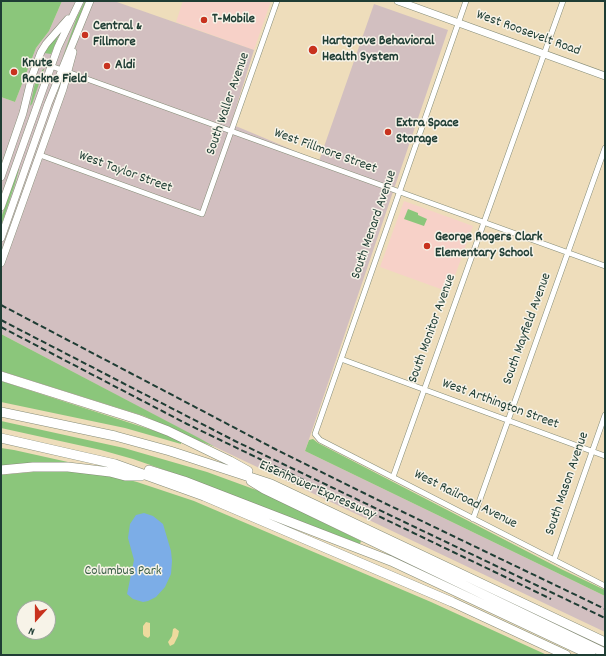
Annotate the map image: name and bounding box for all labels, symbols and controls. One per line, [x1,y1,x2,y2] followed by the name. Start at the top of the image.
[474,7,582,61] street label: West Roosevelt Road
[212,12,255,28] place label: T-Mobile
[199,15,209,25] marker: T-Mobile
[93,19,142,52] place label: Central & Fillmore
[80,30,90,40] marker: Central & Fillmore
[322,34,434,66] place label: Hartgrove Behavioral Health System
[307,44,319,56] marker: Hartgrove Behavioral Health System
[204,51,254,157] street label: South Waller Avenue
[22,56,87,88] place label: Knute Rockne Field
[115,58,135,74] place label: Aldi
[102,61,112,71] marker: Aldi
[9,67,19,77] marker: Knute Rockne Field
[396,116,459,148] place label: Extra Space Storage
[271,126,379,178] street label: West Fillmore Street
[383,127,393,137] marker: Extra Space Storage
[76,148,174,198] street label: West Taylor Street
[349,168,401,282] street label: South Menard Avenue
[435,230,543,262] place label: George Rogers Clark Elementary School
[422,241,432,251] marker: George Rogers Clark Elementary School
[500,271,556,387] street label: South Mayfield Avenue
[405,272,461,386] street label: South Monitor Avenue
[439,376,561,434] street label: West Arthington Street
[542,430,594,538] street label: South Mason Avenue
[256,458,378,524] street label: Eisenhower Expressway
[410,467,520,533] street label: West Railroad Avenue
[84,564,162,580] park label: Columbus Park
[16,600,56,640] north arrow
[27,622,37,639] text: N

